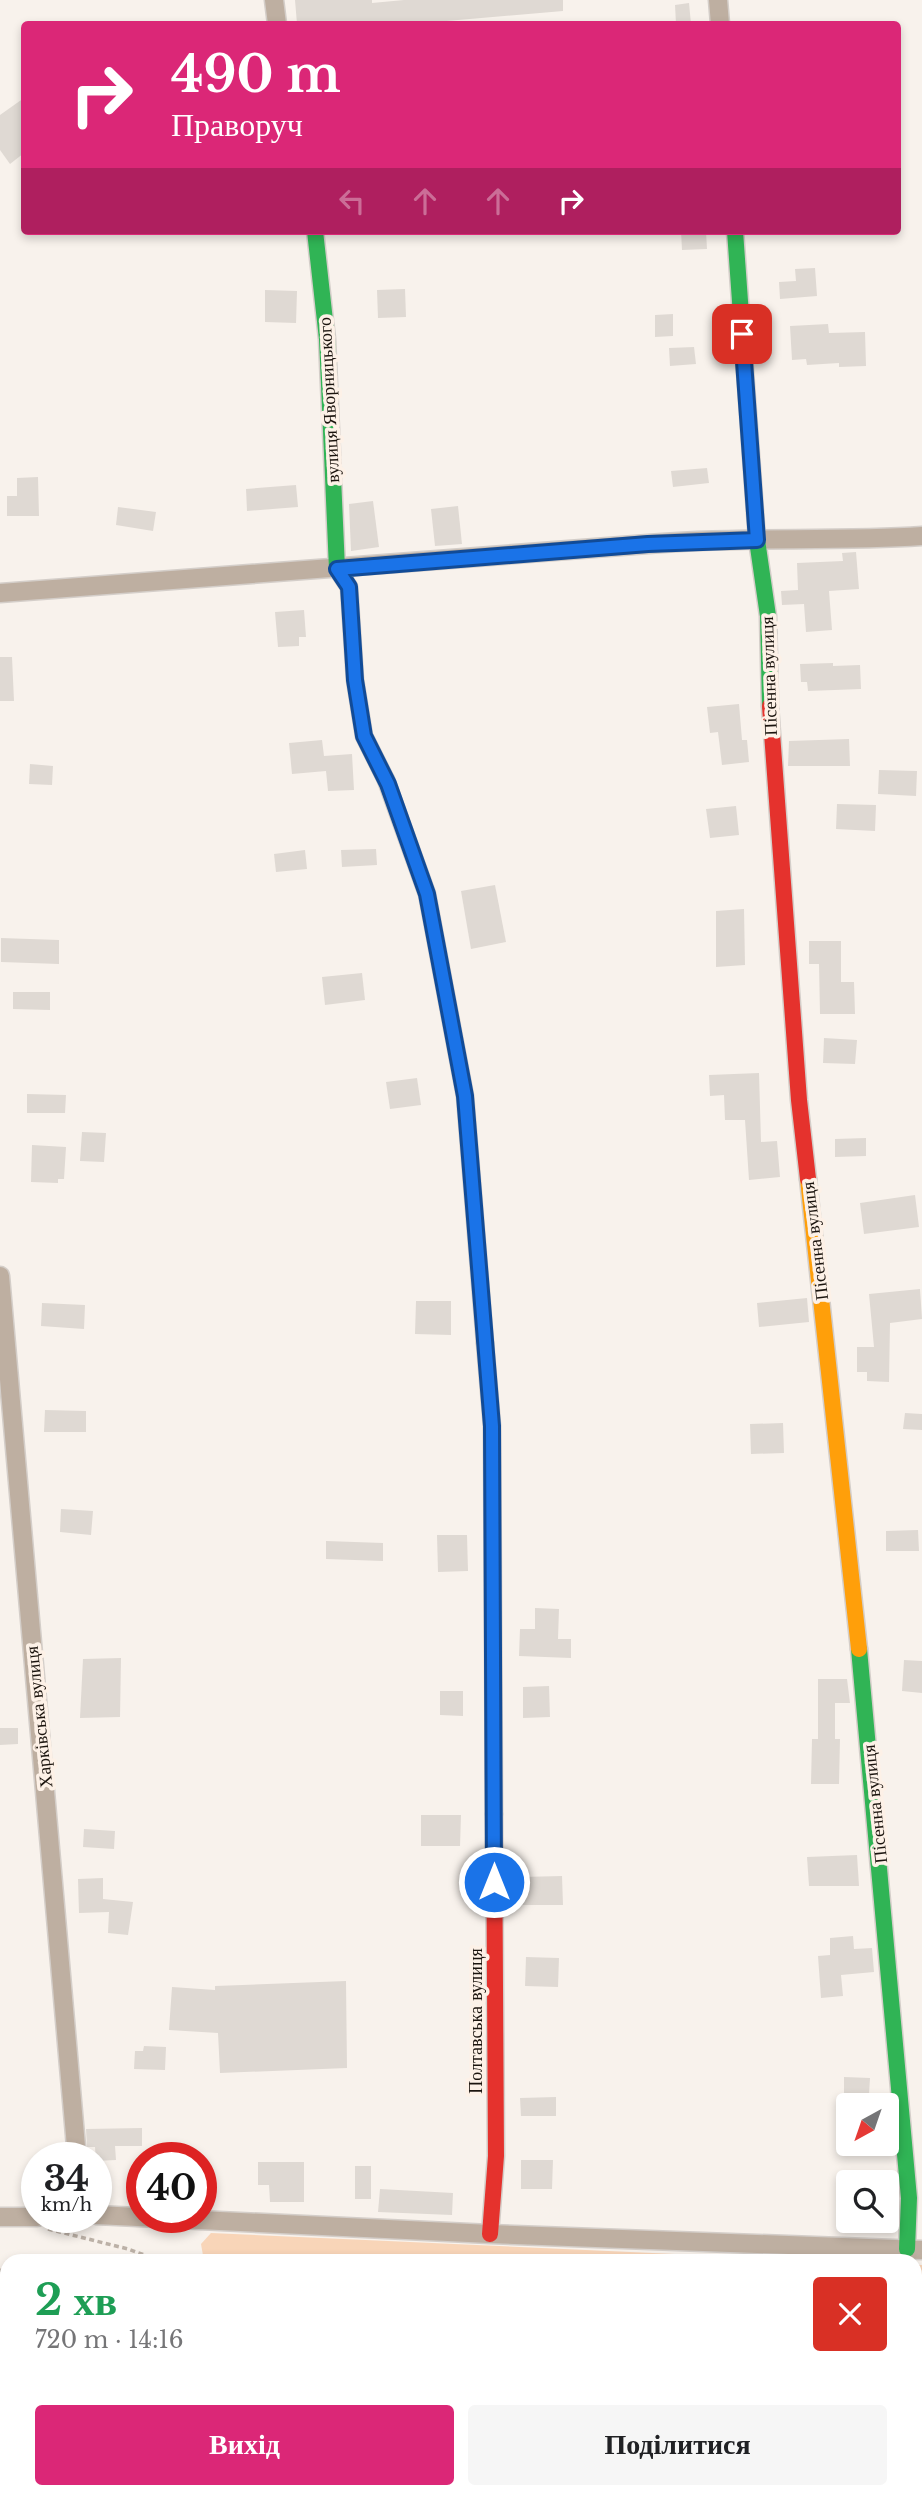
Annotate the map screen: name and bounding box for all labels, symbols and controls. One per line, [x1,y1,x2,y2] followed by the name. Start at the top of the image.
[171,44,341,105] text: 490 m
[56,49,147,140] icon: right
[171,105,303,145] text: Праворуч
[333,182,371,220] icon: left
[406,182,444,220] icon: ahead
[479,182,517,220] icon: ahead
[552,182,590,220] icon: right
[712,304,772,364] pin
[723,315,761,353] icon: arrive
[314,317,344,483] street label: вулиця Яворницького
[756,616,782,736] street label: Пісенна вулиця
[797,1180,833,1302] street label: Пісенна вулиця
[21,1645,57,1789] street label: Харківська вулиця
[858,1744,892,1864] street label: Пісенна вулиця
[457,1845,531,1919] position arrow
[465,1948,487,2094] street label: Полтавська вулиця
[836,2093,900,2156] north arrow
[836,2093,899,2233] map controls
[126,2142,217,2233] speed limit sign: 40
[44,2157,89,2200] text: 34
[836,2170,899,2233] button: search
[41,2194,92,2216] text: km/h
[35,2274,117,2326] text: 2 хв
[813,2277,887,2351] button: close
[35,2326,184,2354] text: 720 m · 14:16
[35,2405,454,2485] button: Вихід
[468,2405,887,2485] button: Поділитися

